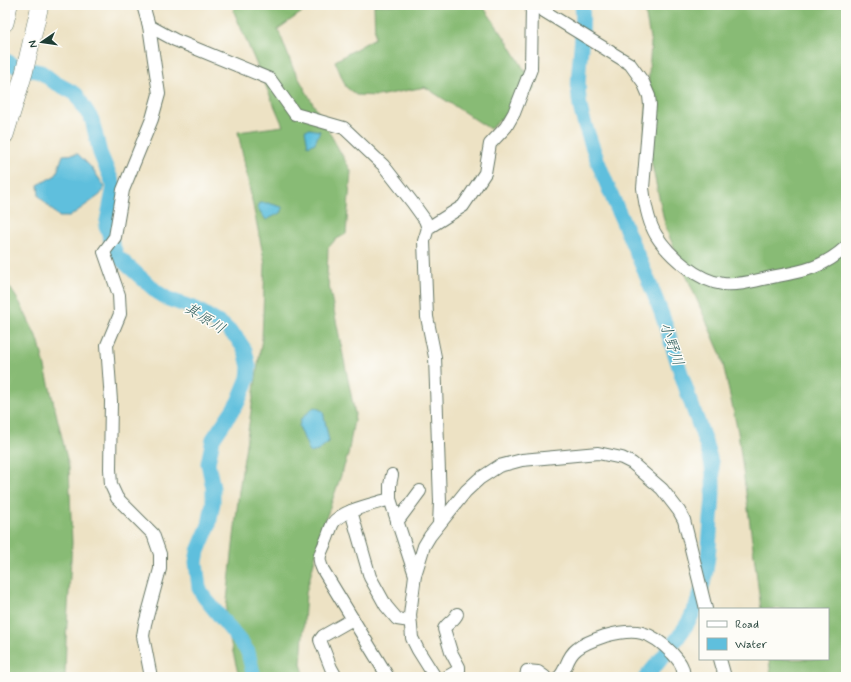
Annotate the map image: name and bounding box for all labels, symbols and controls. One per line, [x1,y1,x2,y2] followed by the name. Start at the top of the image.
[22,22,62,62] north arrow
[26,39,41,49] text: N
[180,298,229,339] water label: 其原川
[654,320,688,369] water label: 小野川
[699,608,829,660] legend
[735,617,759,633] text: Road
[735,637,767,653] text: Water

